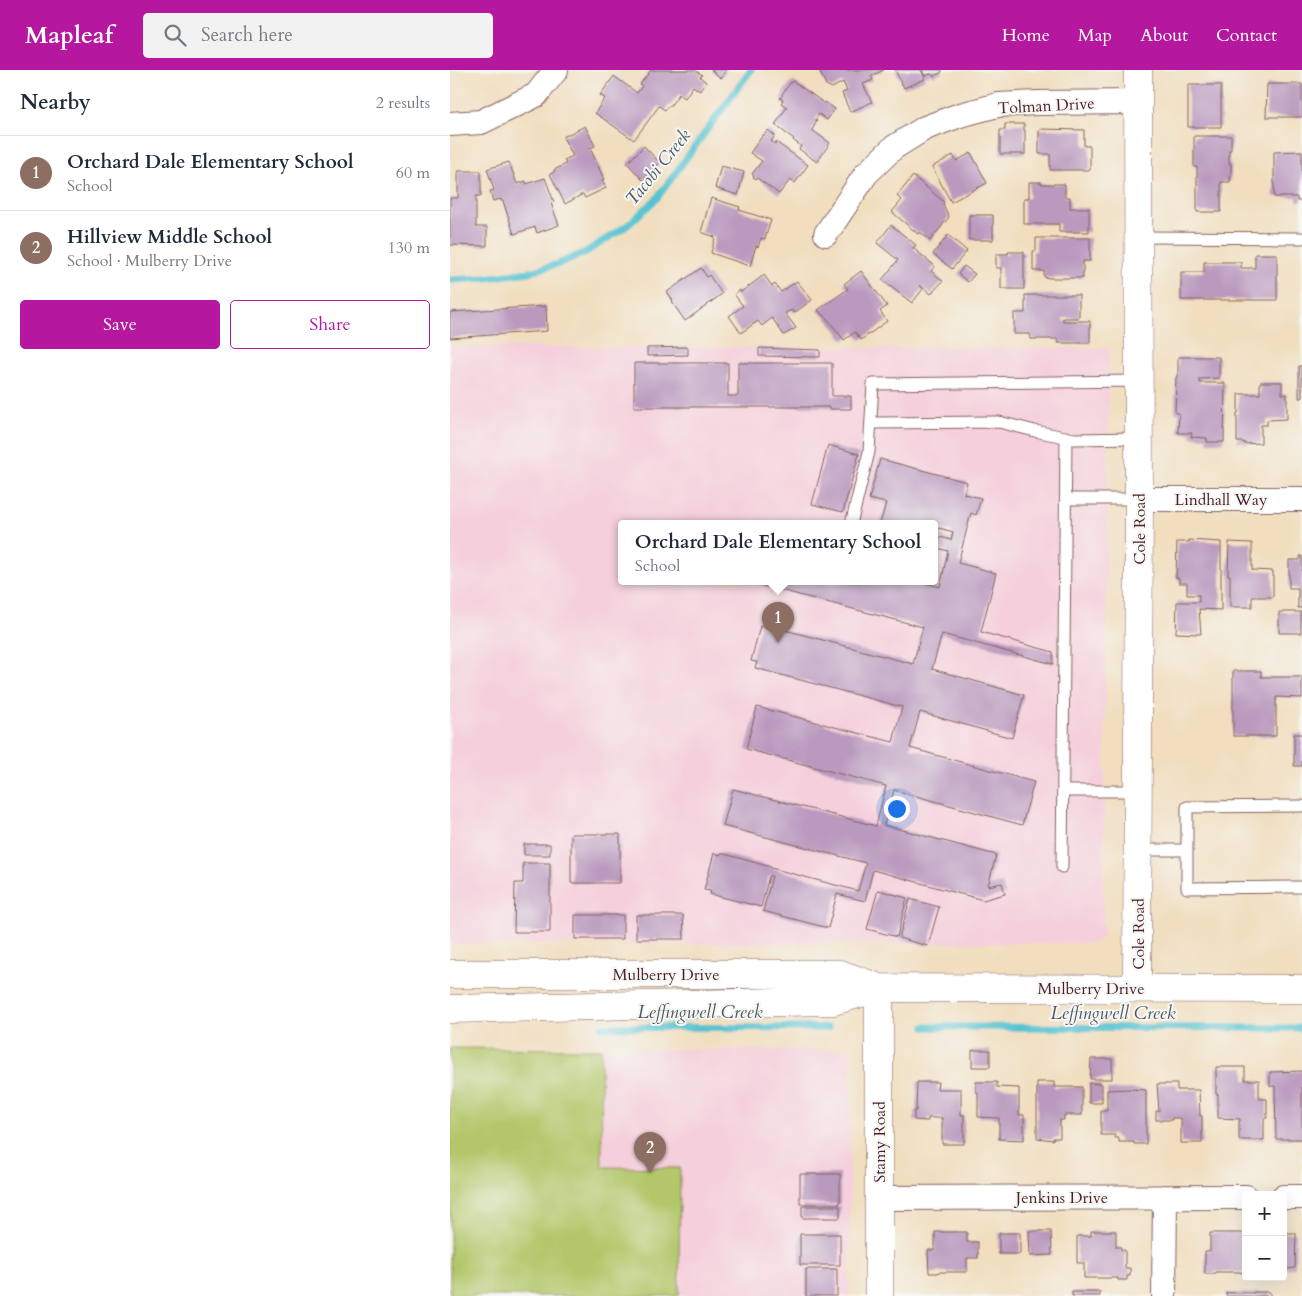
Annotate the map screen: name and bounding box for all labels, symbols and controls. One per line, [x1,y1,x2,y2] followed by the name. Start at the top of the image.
[143,13,493,58] search box
[25,19,113,52] text: Mapleaf
[161,21,189,49] icon: search
[201,22,293,48] text: Search here
[1002,23,1050,48] text: Home
[1078,23,1112,48] text: Map
[1140,23,1188,48] text: About
[1216,23,1277,48] text: Contact
[20,88,91,117] text: Nearby
[376,92,430,114] text: 2 results
[997,92,1095,120] street label: Tolman Drive
[620,124,697,211] water label: Tacobi Creek
[67,149,353,175] text: Orchard Dale Elementary School
[32,162,40,184] text: 1
[396,162,430,184] text: 60 m
[67,175,112,197] text: School
[67,224,272,250] text: Hillview Middle School
[32,237,40,259] text: 2
[388,237,430,259] text: 130 m
[67,250,232,272] text: School · Mulberry Drive
[20,300,220,349] button: Save
[230,300,430,349] button: Share
[1175,489,1268,511] street label: Lindhall Way
[1129,493,1151,565] street label: Cole Road
[618,520,938,585] popup
[635,529,921,555] text: Orchard Dale Elementary School
[635,555,680,577] text: School
[762,602,794,643] pin: 1
[884,796,910,822] your location
[1128,898,1150,970] street label: Cole Road
[613,964,719,986] street label: Mulberry Drive
[1038,978,1144,1000] street label: Mulberry Drive
[637,1000,763,1025] water label: Leffingwell Creek
[1050,1001,1176,1026] water label: Leffingwell Creek
[869,1101,891,1183] street label: Stamy Road
[634,1132,666,1173] pin: 2
[1014,1187,1108,1209] street label: Jenkins Drive
[1242,1191,1287,1281] map controls
[1242,1191,1287,1236] button: +
[1242,1236,1287,1281] button: −

